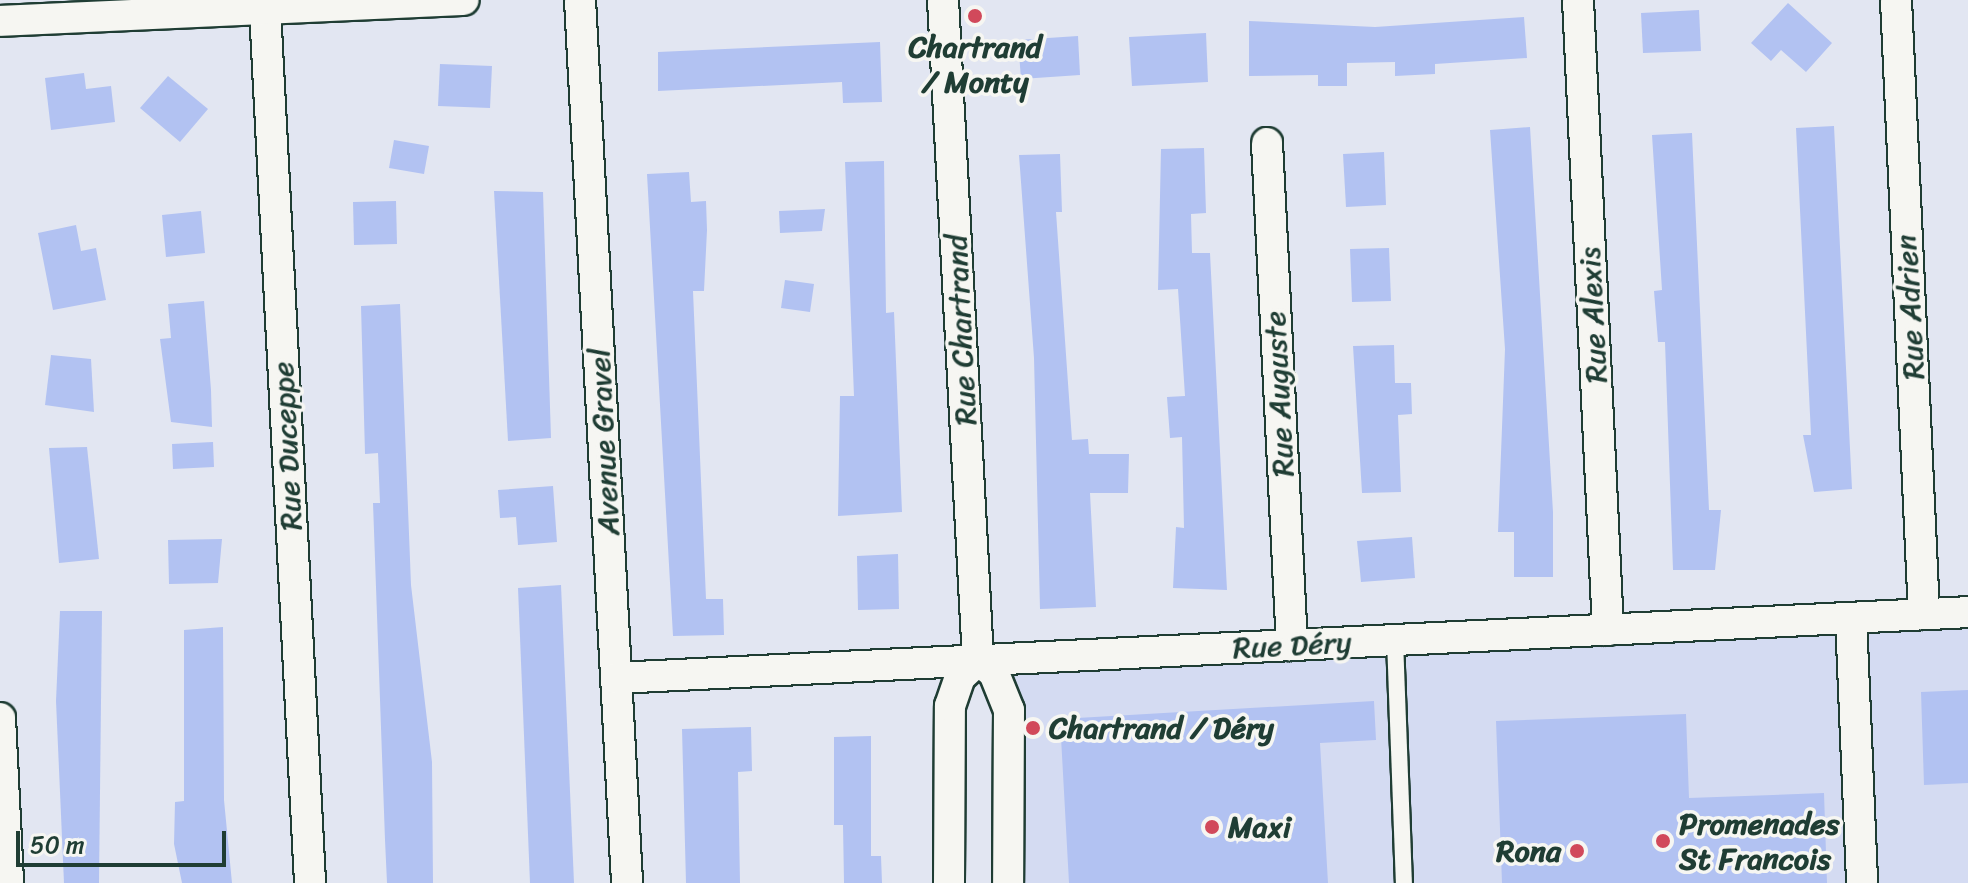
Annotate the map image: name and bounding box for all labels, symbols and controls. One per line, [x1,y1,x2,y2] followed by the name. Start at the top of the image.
[966,7,984,25] marker: Chartrand / Monty
[908,29,1042,100] place label: Chartrand / Monty
[938,234,984,426] street label: Rue Chartrand
[1888,234,1932,380] street label: Rue Adrien
[1571,246,1615,384] street label: Rue Alexis
[1257,311,1301,477] street label: Rue Auguste
[581,347,627,537] street label: Avenue Gravel
[265,361,309,531] street label: Rue Duceppe
[1232,624,1352,666] street label: Rue Déry
[1049,710,1274,746] place label: Chartrand / Déry
[1024,719,1042,737] marker: Chartrand / Déry
[1679,806,1840,876] place label: Promenades St Francois
[1228,809,1291,845] place label: Maxi
[20,815,230,865] scale bar
[1203,818,1221,836] marker: Maxi
[30,824,85,866] text: 50 m
[1654,832,1672,850] marker: Promenades St Francois
[1496,833,1561,869] place label: Rona
[1568,842,1586,860] marker: Rona

